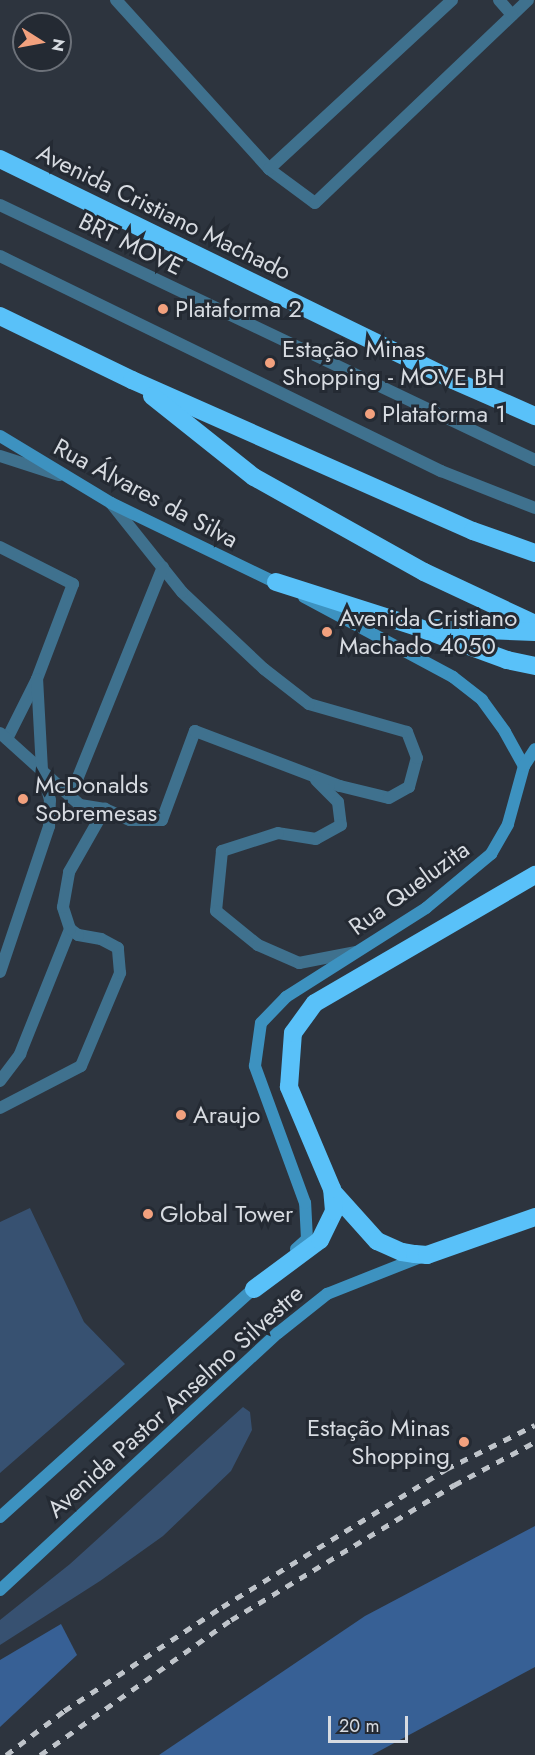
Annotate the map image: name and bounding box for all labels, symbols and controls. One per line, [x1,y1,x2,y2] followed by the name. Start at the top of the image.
[12,12,72,72] north arrow
[46,37,71,54] text: N
[32,138,296,286] street label: Avenida Cristiano Machado
[74,207,188,281] street label: BRT MOVE
[175,295,302,323] place label: Plataforma 2
[156,302,170,316] marker: Plataforma 2
[282,335,505,391] place label: Estação Minas Shopping - MOVE BH
[263,356,277,370] marker: Estação Minas Shopping - MOVE BH
[382,400,506,428] place label: Plataforma 1
[363,407,377,421] marker: Plataforma 1
[49,432,243,554] street label: Rua Álvares da Silva
[339,604,517,660] place label: Avenida Cristiano Machado 4050
[320,625,334,639] marker: Avenida Cristiano Machado 4050
[35,771,157,827] place label: McDonalds Sobremesas
[16,792,30,806] marker: McDonalds Sobremesas
[343,835,475,941] street label: Rua Queluzita
[193,1101,260,1129] place label: Araujo
[174,1108,188,1122] marker: Araujo
[160,1200,293,1228] place label: Global Tower
[141,1207,155,1221] marker: Global Tower
[41,1278,309,1524] street label: Avenida Pastor Anselmo Silvestre
[307,1414,450,1470] place label: Estação Minas Shopping
[455,1433,473,1451] marker: Estação Minas Shopping
[331,1704,410,1742] scale bar
[339,1713,379,1739] text: 20 m

